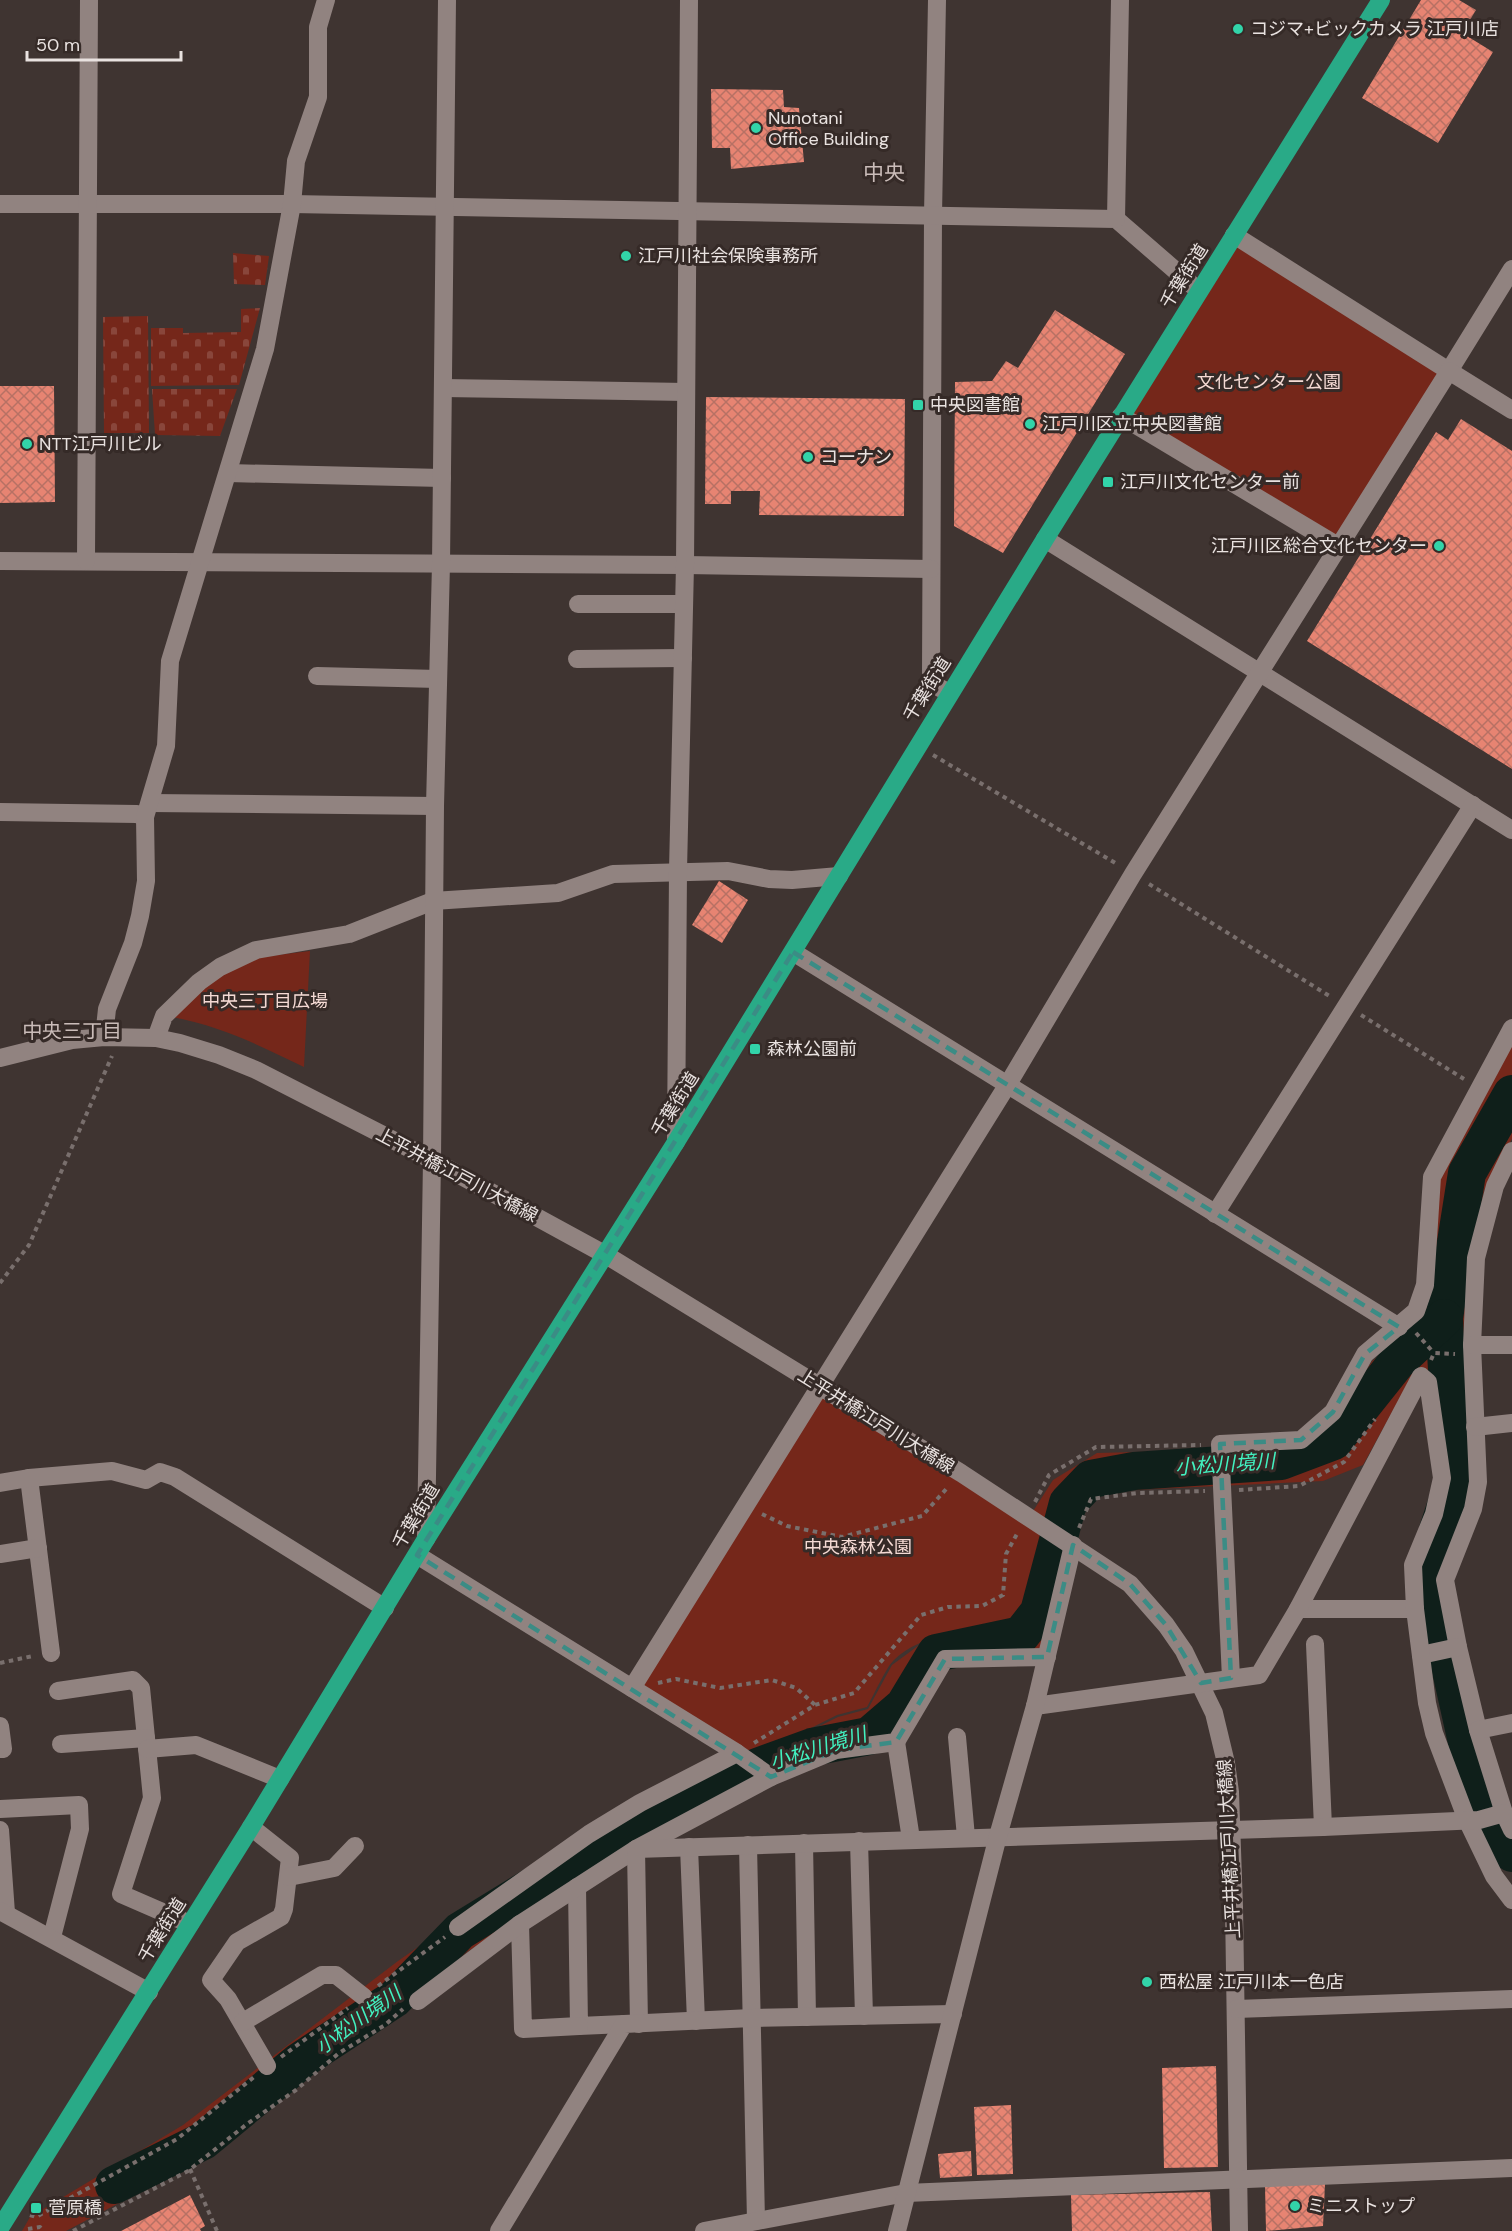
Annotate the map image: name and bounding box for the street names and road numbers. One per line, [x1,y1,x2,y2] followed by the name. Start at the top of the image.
[1155,239,1213,313] street label: 千葉街道
[898,652,956,726] street label: 千葉街道
[646,1067,704,1141] street label: 千葉街道
[372,1122,542,1228] street label: 上平井橋江戸川大橋線
[793,1363,959,1479] street label: 上平井橋江戸川大橋線
[387,1479,445,1553] street label: 千葉街道
[1212,1758,1246,1940] street label: 上平井橋江戸川大橋線
[133,1893,191,1967] street label: 千葉街道

